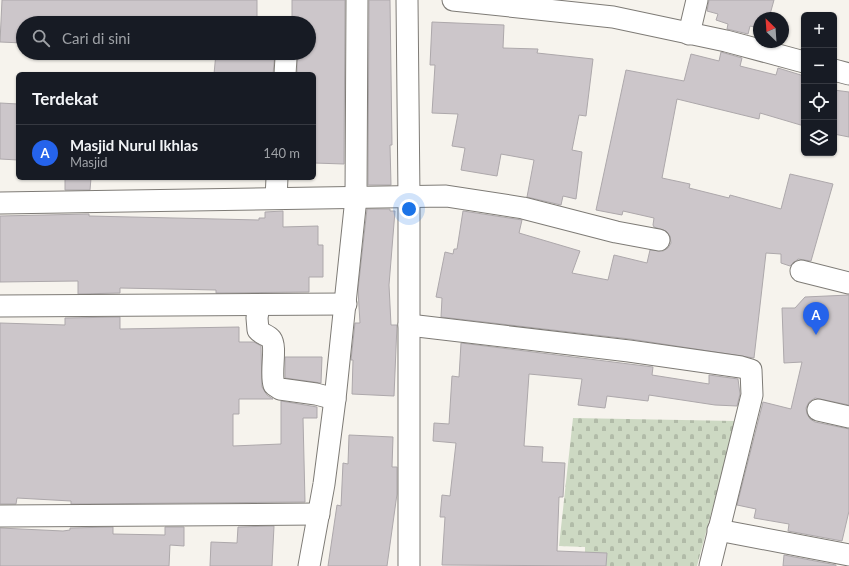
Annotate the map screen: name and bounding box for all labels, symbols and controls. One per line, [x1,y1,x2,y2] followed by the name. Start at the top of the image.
[753,12,789,48] north arrow
[801,12,837,156] map controls
[801,12,837,48] button: +
[16,16,316,60] search box
[30,27,52,49] icon: search
[62,29,130,47] text: Cari di sini
[801,48,837,84] button: −
[801,84,837,120] button: locate
[32,88,98,109] text: Terdekat
[801,120,837,156] button: layers
[70,136,198,154] text: Masjid Nurul Ikhlas
[40,145,50,161] text: A
[263,145,300,161] text: 140 m
[70,154,108,170] text: Masjid
[399,199,419,219] your location
[803,302,829,335] pin: A

